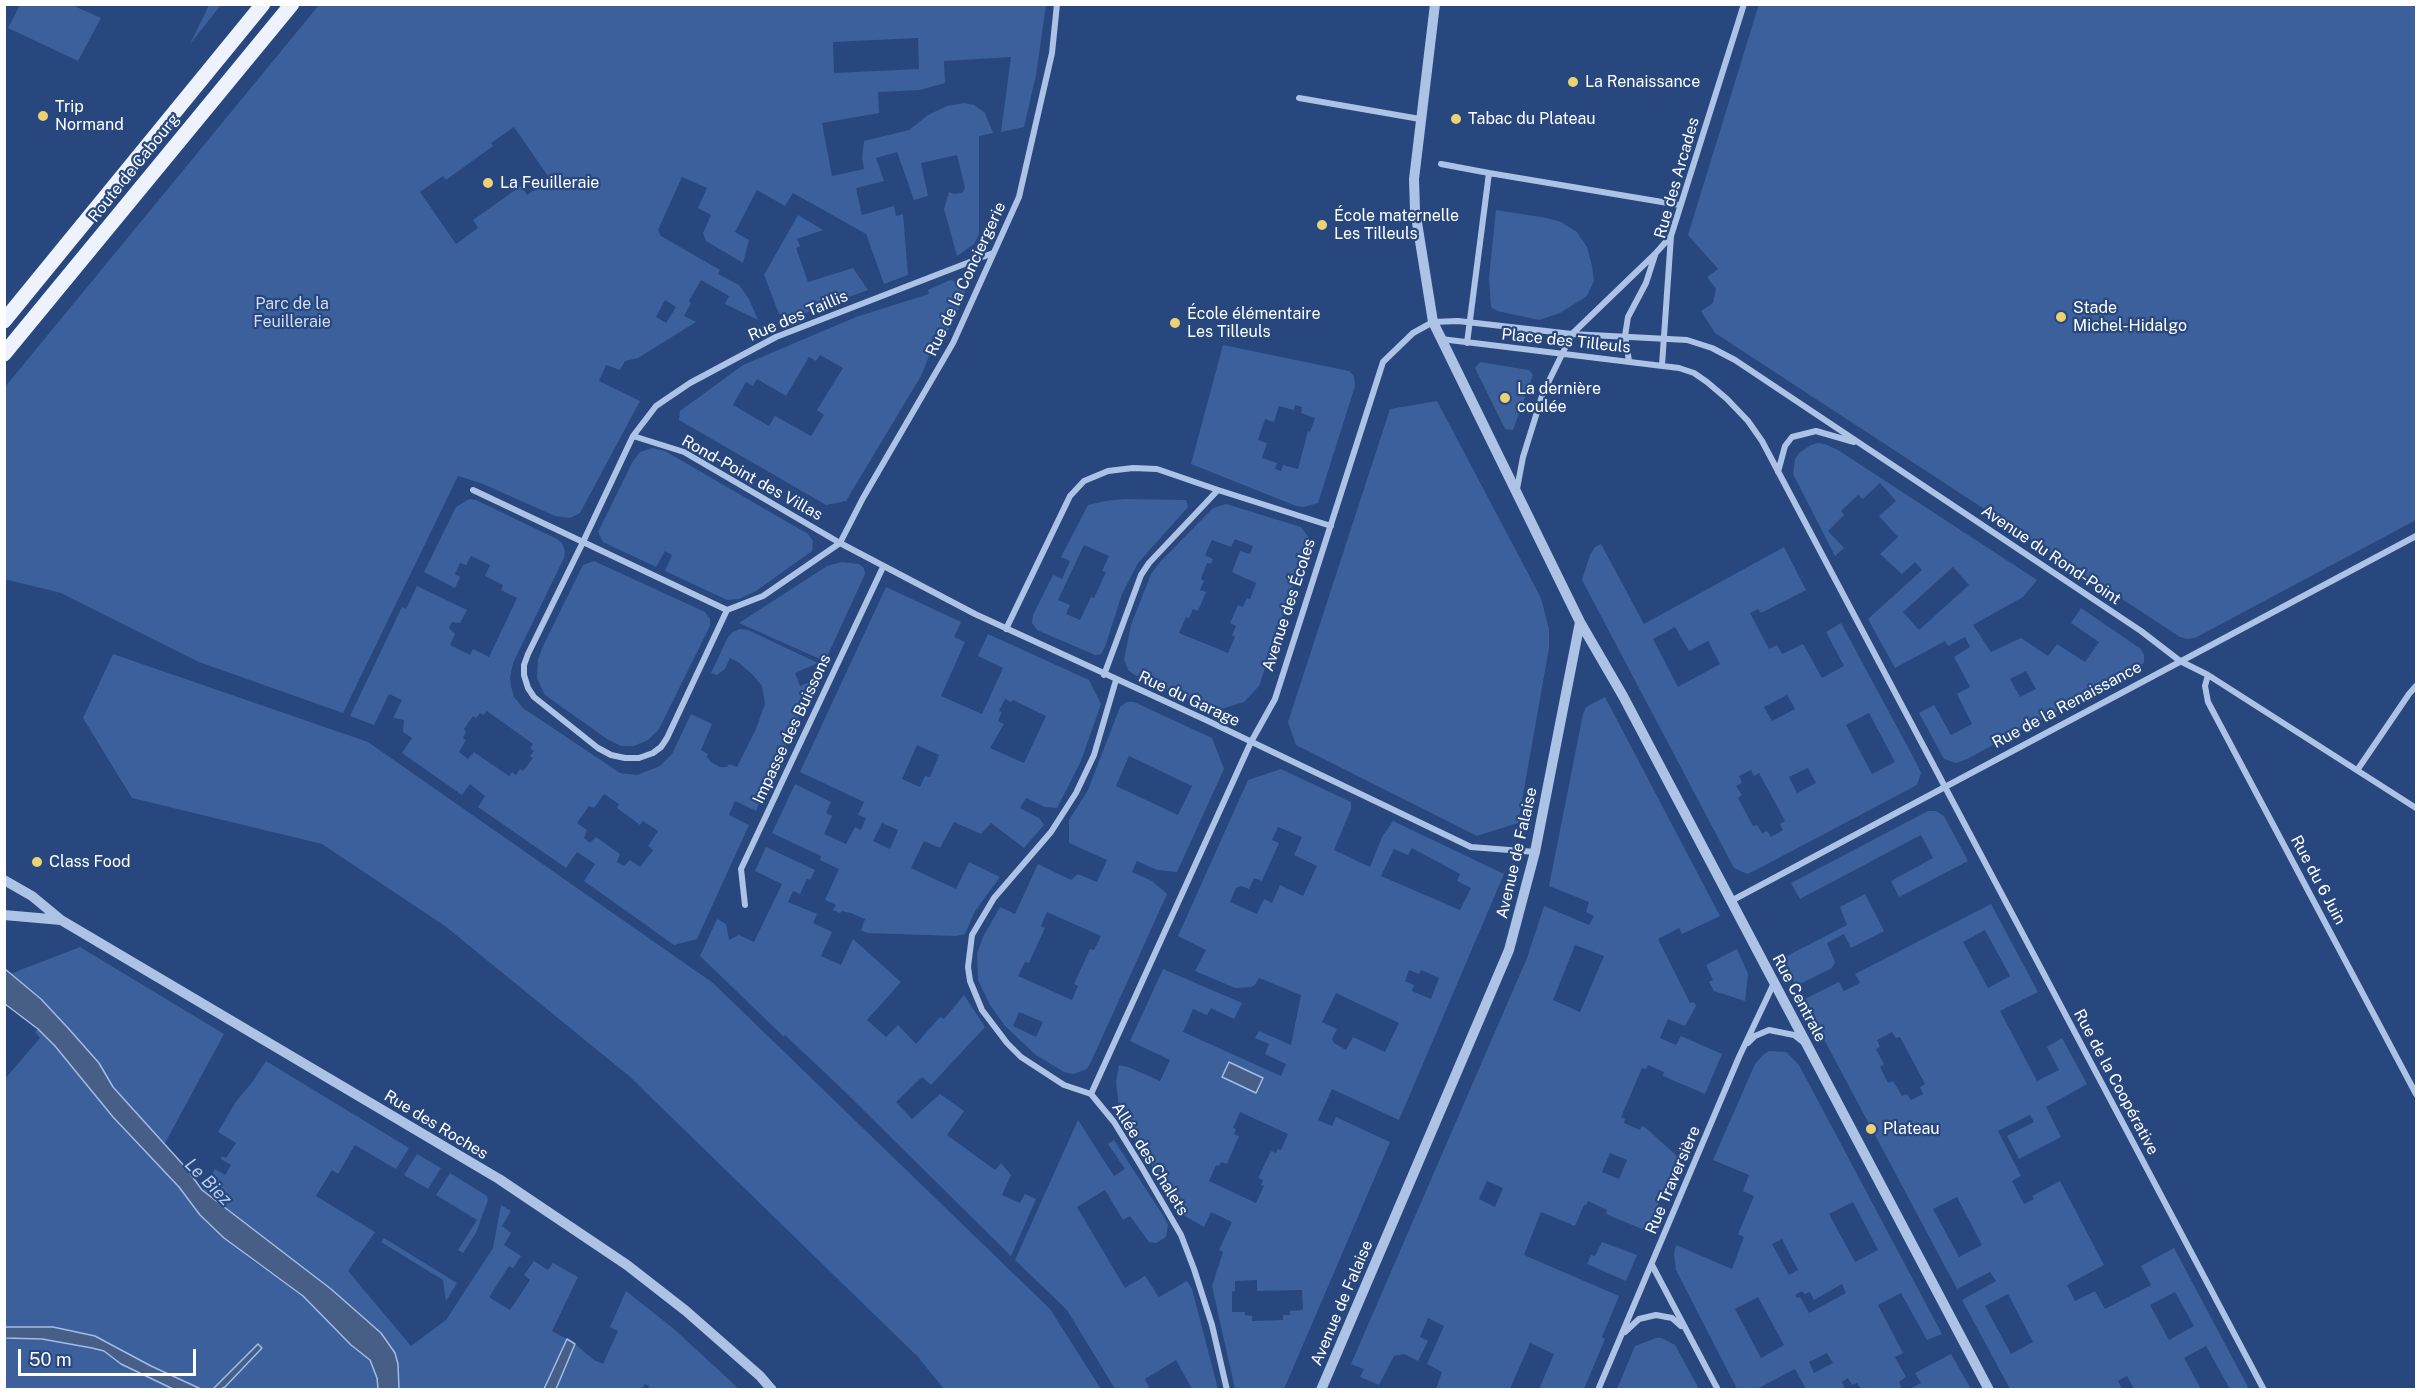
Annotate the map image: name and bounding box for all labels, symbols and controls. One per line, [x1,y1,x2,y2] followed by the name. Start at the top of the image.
[1585,72,1700,92] place label: La Renaissance
[1566,75,1580,89] marker: La Renaissance
[55,97,124,135] place label: Trip Normand
[36,109,50,123] marker: Trip Normand
[1468,109,1596,129] place label: Tabac du Plateau
[84,110,184,226] street label: Route de Cabourg
[1449,112,1463,126] marker: Tabac du Plateau
[1651,115,1703,241] street label: Rue des Arcades
[500,173,599,193] place label: La Feuilleraie
[481,176,495,190] marker: La Feuilleraie
[922,199,1010,359] street label: Rue de la Conciergerie
[1334,206,1459,244] place label: École maternelle Les Tilleuls
[1315,218,1329,232] marker: École maternelle Les Tilleuls
[745,286,851,346] street label: Rue des Taillis
[253,294,331,332] park label: Parc de la Feuilleraie
[2073,298,2187,336] place label: Stade Michel-Hidalgo
[1187,304,1321,342] place label: École élémentaire Les Tilleuls
[2054,310,2068,324] marker: Stade Michel-Hidalgo
[1168,316,1182,330] marker: École élémentaire Les Tilleuls
[1501,325,1631,357] street label: Place des Tilleuls
[1517,379,1601,417] place label: La dernière coulée
[1498,391,1512,405] marker: La dernière coulée
[678,431,826,525] street label: Rond-Point des Villas
[1978,501,2124,609] street label: Avenue du Rond-Point
[1258,536,1320,674] street label: Avenue des Écoles
[749,651,835,807] street label: Impasse des Buissons
[1989,657,2145,753] street label: Rue de la Renaissance
[1135,667,1243,731] street label: Rue du Garage
[1493,785,1541,921] street label: Avenue de Falaise
[2286,832,2350,928] street label: Rue du 6 Juin
[49,852,131,872] place label: Class Food
[30,855,44,869] marker: Class Food
[1768,951,1830,1045] street label: Rue Centrale
[2069,1006,2163,1158] street label: Rue de la Coopérative
[380,1086,492,1164] street label: Rue des Roches
[1108,1099,1192,1219] street label: Allée des Chalets
[1883,1119,1940,1139] place label: Plateau
[1864,1122,1878,1136] marker: Plateau
[1642,1123,1704,1237] street label: Rue Traversière
[180,1154,236,1210] water label: Le Biez
[1307,1237,1377,1369] street label: Avenue de Falaise
[21,1337,200,1375] scale bar
[29,1349,72,1370] text: 50 m

